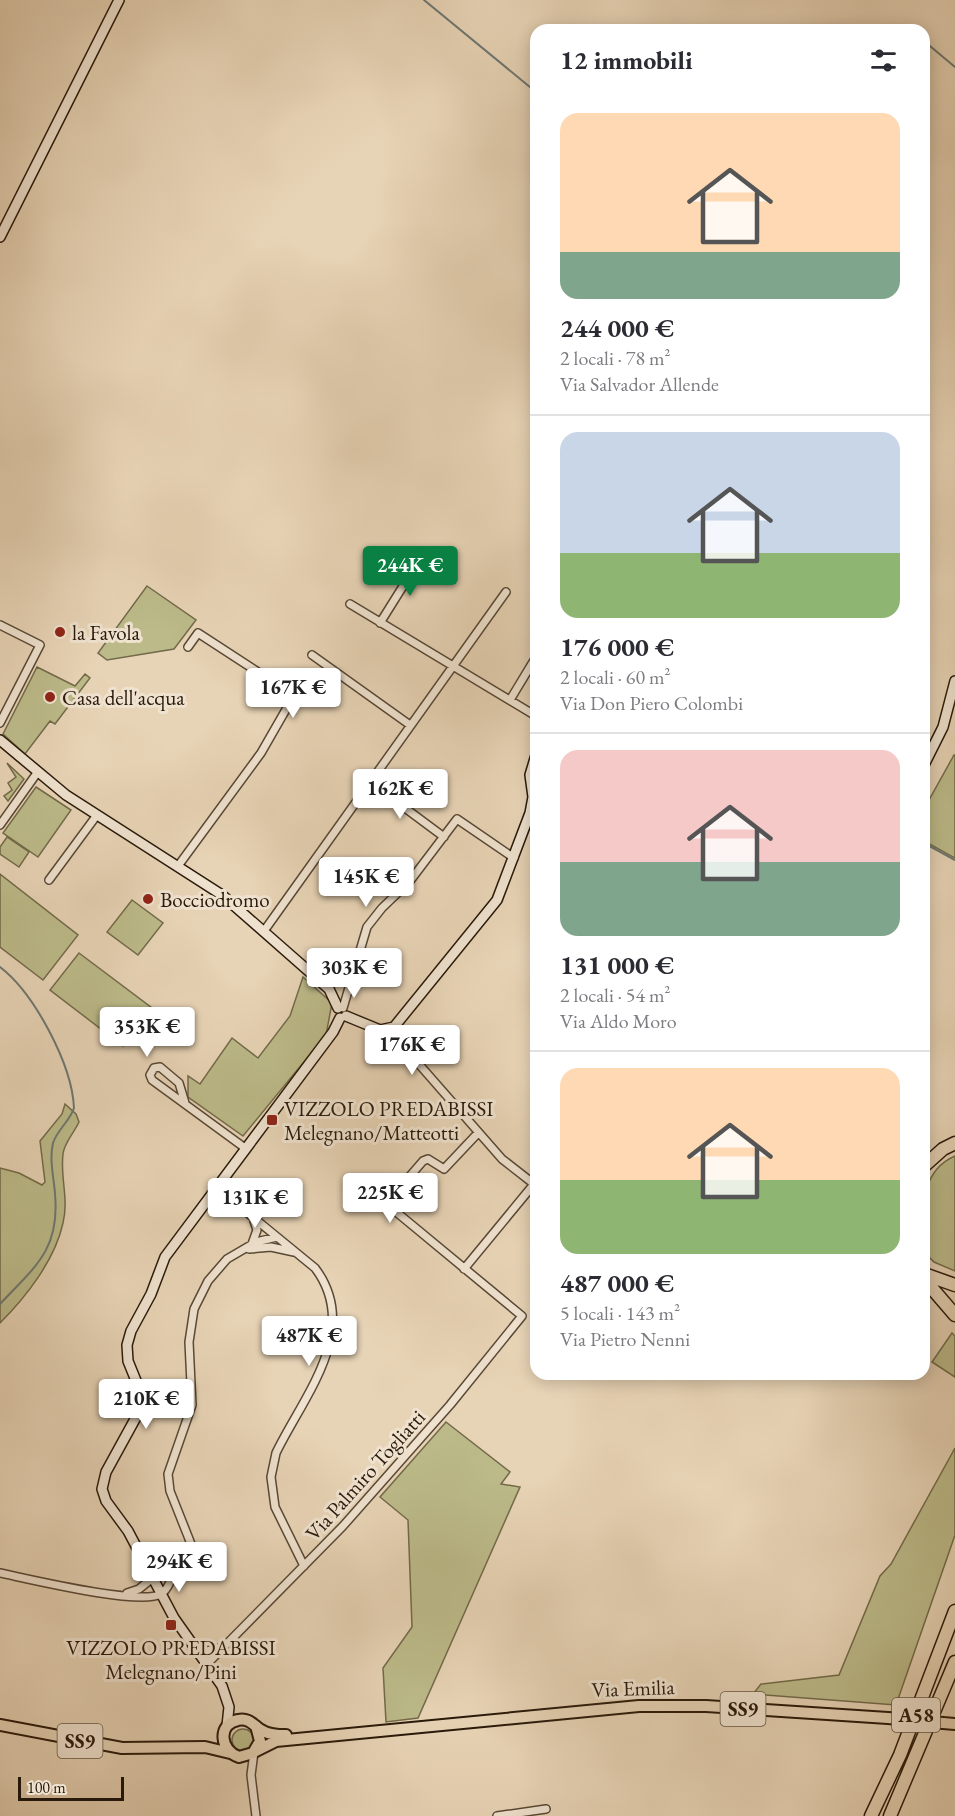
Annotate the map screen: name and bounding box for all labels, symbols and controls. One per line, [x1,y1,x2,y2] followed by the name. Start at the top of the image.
[560,43,693,77] text: 12 immobili
[867,44,900,77] icon: filters
[676,152,784,260] icon: home
[560,311,674,345] text: 244 000 €
[560,345,671,371] text: 2 locali · 78 m²
[560,371,719,397] text: Via Salvador Allende
[676,471,784,579] icon: home
[361,546,459,597] pin: 244K €
[377,552,443,578] text: 244K €
[72,619,140,646] place label: la Favola
[53,625,67,639] marker: la Favola
[560,630,674,664] text: 176 000 €
[560,664,671,690] text: 2 locali · 60 m²
[244,668,342,719] pin: 167K €
[260,674,326,700] text: 167K €
[62,684,185,711] place label: Casa dell'acqua
[43,690,57,704] marker: Casa dell'acqua
[560,690,743,716] text: Via Don Piero Colombi
[351,769,449,820] pin: 162K €
[367,775,433,801] text: 162K €
[676,789,784,897] icon: home
[317,857,415,908] pin: 145K €
[333,863,399,889] text: 145K €
[160,886,270,913] place label: Bocciodromo
[141,892,155,906] marker: Bocciodromo
[305,948,403,999] pin: 303K €
[560,948,674,982] text: 131 000 €
[321,954,387,980] text: 303K €
[560,982,671,1008] text: 2 locali · 54 m²
[98,1007,196,1058] pin: 353K €
[560,1008,677,1034] text: Via Aldo Moro
[114,1013,180,1039] text: 353K €
[363,1025,461,1076] pin: 176K €
[379,1031,445,1057] text: 176K €
[284,1095,493,1146] place label: VIZZOLO PREDABISSI Melegnano/Matteotti
[676,1107,784,1215] icon: home
[265,1113,279,1127] marker: VIZZOLO PREDABISSI Melegnano/Matteotti
[341,1173,439,1224] pin: 225K €
[206,1178,304,1229] pin: 131K €
[357,1179,423,1205] text: 225K €
[222,1184,288,1210] text: 131K €
[560,1266,674,1300] text: 487 000 €
[560,1300,680,1326] text: 5 locali · 143 m²
[260,1316,358,1367] pin: 487K €
[276,1322,342,1348] text: 487K €
[560,1326,690,1352] text: Via Pietro Nenni
[97,1379,195,1430] pin: 210K €
[113,1385,179,1411] text: 210K €
[299,1404,431,1546] street label: Via Palmiro Togliatti
[130,1542,228,1593] pin: 294K €
[146,1548,212,1574] text: 294K €
[164,1618,178,1632] marker: VIZZOLO PREDABISSI Melegnano/Pini
[66,1634,276,1685] place label: VIZZOLO PREDABISSI Melegnano/Pini
[591,1673,676,1703] street label: Via Emilia
[720,1692,766,1726] road number: SS9
[892,1698,940,1732] road number: A58
[58,1724,103,1758] road number: SS9
[18,1774,124,1802] scale bar
[27,1777,66,1798] text: 100 m

